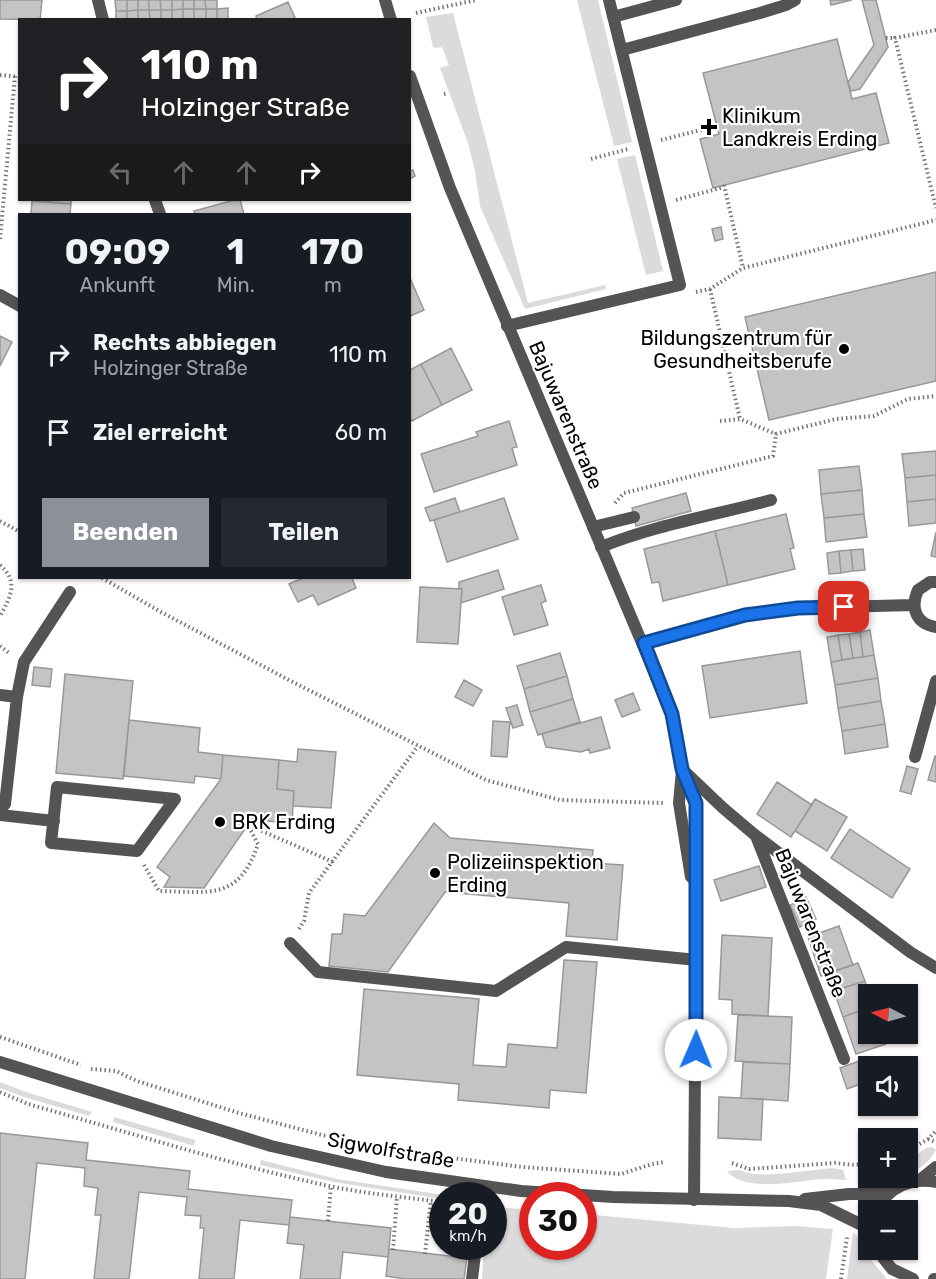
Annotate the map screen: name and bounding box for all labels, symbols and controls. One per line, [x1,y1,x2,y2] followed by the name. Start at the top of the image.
[141,40,259,90] text: 110 m
[42,42,120,120] icon: right
[141,91,350,123] text: Holzinger Straße
[722,104,878,151] place label: Klinikum Landkreis Erding
[700,118,718,136] marker: Klinikum Landkreis Erding
[104,156,137,189] icon: left
[167,156,200,189] icon: ahead
[230,156,263,189] icon: ahead
[293,156,326,189] icon: right
[65,230,170,273] text: 09:09
[227,230,245,273] text: 1
[301,230,364,273] text: 170
[80,273,155,297] text: Ankunft
[217,273,255,297] text: Min.
[324,273,342,297] text: m
[640,326,832,373] place label: Bildungszentrum für Gesundheitsberufe
[93,329,277,356] text: Rechts abbiegen
[524,337,608,493] street label: Bajuwarenstraße
[42,338,75,371] icon: right
[329,341,387,368] text: 110 m
[837,342,851,356] marker: Bildungszentrum für Gesundheitsberufe
[93,356,248,380] text: Holzinger Straße
[42,416,75,449] icon: arrive
[93,419,227,446] text: Ziel erreicht
[335,419,387,446] text: 60 m
[42,498,209,567] button: Beenden
[221,498,387,567] button: Teilen
[818,581,869,632] pin
[827,590,860,623] icon: arrive
[232,810,336,834] place label: BRK Erding
[213,815,227,829] marker: BRK Erding
[770,845,852,1001] street label: Bajuwarenstraße
[447,850,604,897] place label: Polizeiinspektion Erding
[428,866,442,880] marker: Polizeiinspektion Erding
[858,984,918,1044] north arrow
[858,984,918,1260] map controls
[664,1018,728,1082] position arrow
[858,1056,918,1116] button: sound
[326,1127,456,1173] street label: Sigwolfstraße
[858,1128,918,1188] button: +
[519,1182,597,1260] speed limit sign: 30
[448,1196,488,1232] text: 20
[858,1200,918,1260] button: −
[449,1227,487,1245] text: km/h

